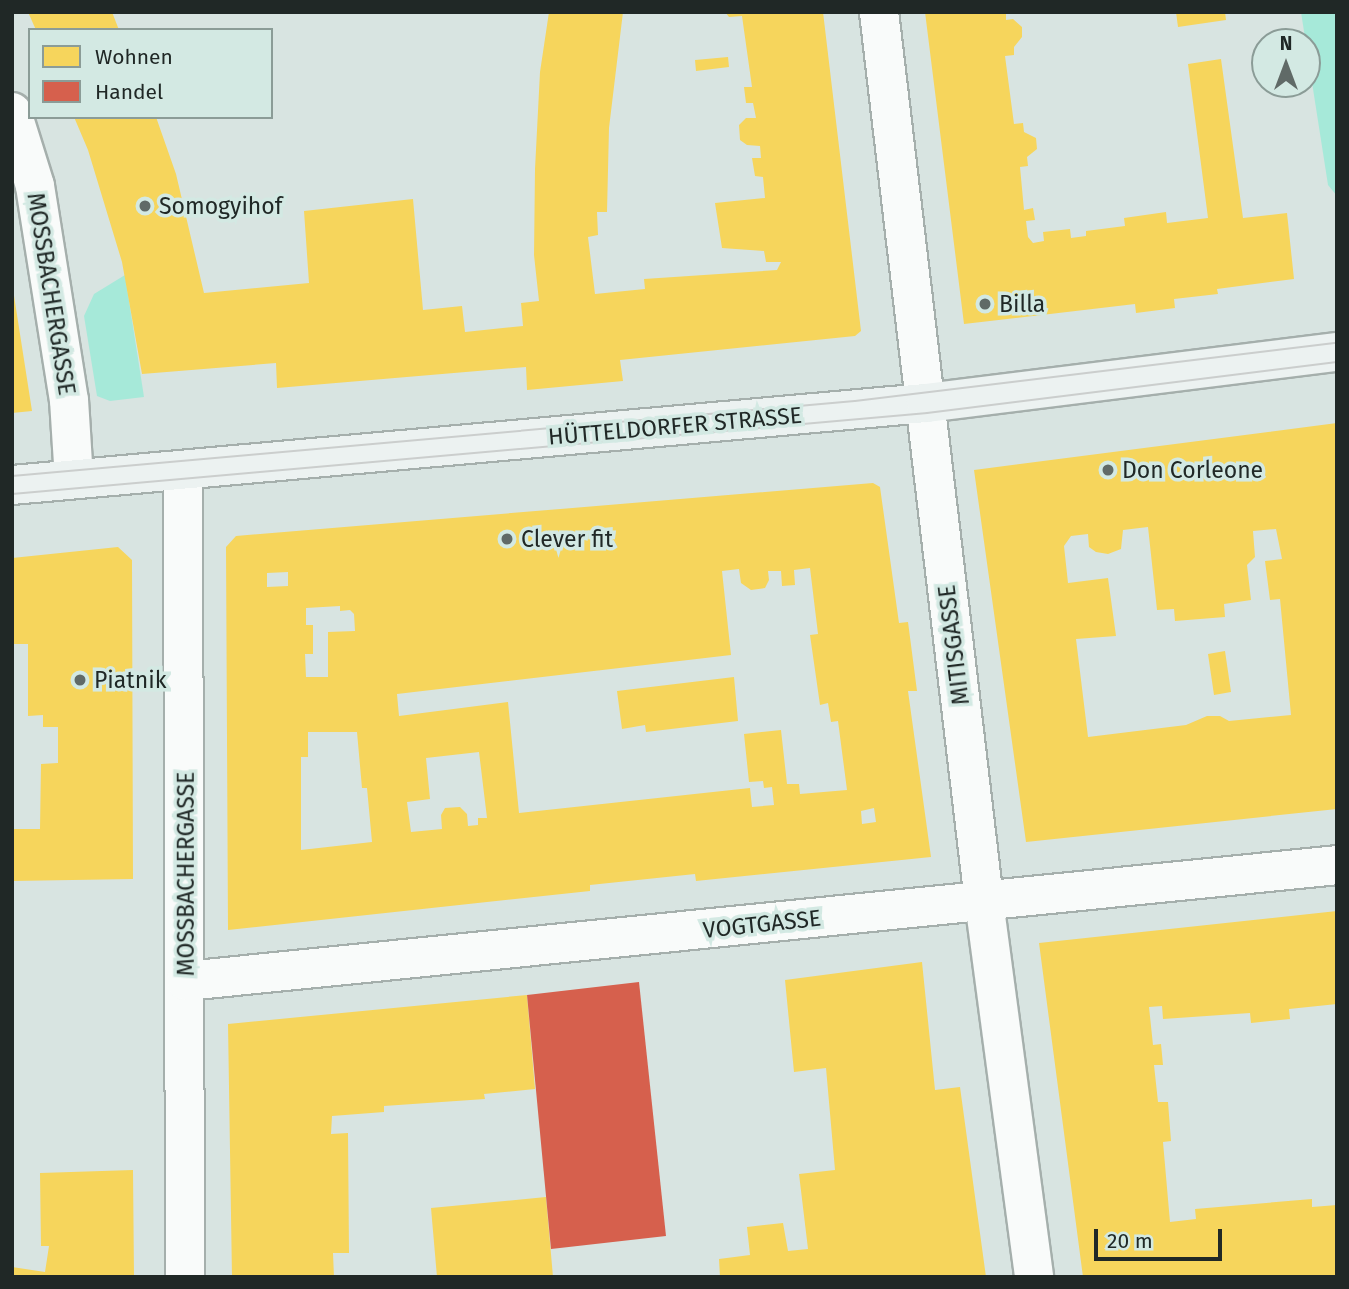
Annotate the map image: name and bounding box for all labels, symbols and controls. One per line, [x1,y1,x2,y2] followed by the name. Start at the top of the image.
[28,28,273,119] legend
[1251,28,1321,98] north arrow
[1280,32,1292,55] text: N
[95,44,173,70] text: Wohnen
[95,79,163,105] text: Handel
[21,191,81,397] street label: MOSSBACHERGASSE
[159,192,282,220] place label: Somogyihof
[137,198,153,214] marker: Somogyihof
[999,290,1045,318] place label: Billa
[977,296,993,312] marker: Billa
[547,401,803,451] street label: HÜTTELDORFER STRASSE
[1122,456,1263,484] place label: Don Corleone
[1100,462,1116,478] marker: Don Corleone
[521,525,613,553] place label: Clever fit
[499,531,515,547] marker: Clever fit
[933,583,975,707] street label: MITISGASSE
[94,666,166,694] place label: Piatnik
[72,672,88,688] marker: Piatnik
[172,772,200,976] street label: MOSSBACHERGASSE
[702,904,822,944] street label: VOGTGASSE
[1097,1216,1225,1260] scale bar
[1107,1228,1153,1254] text: 20 m

